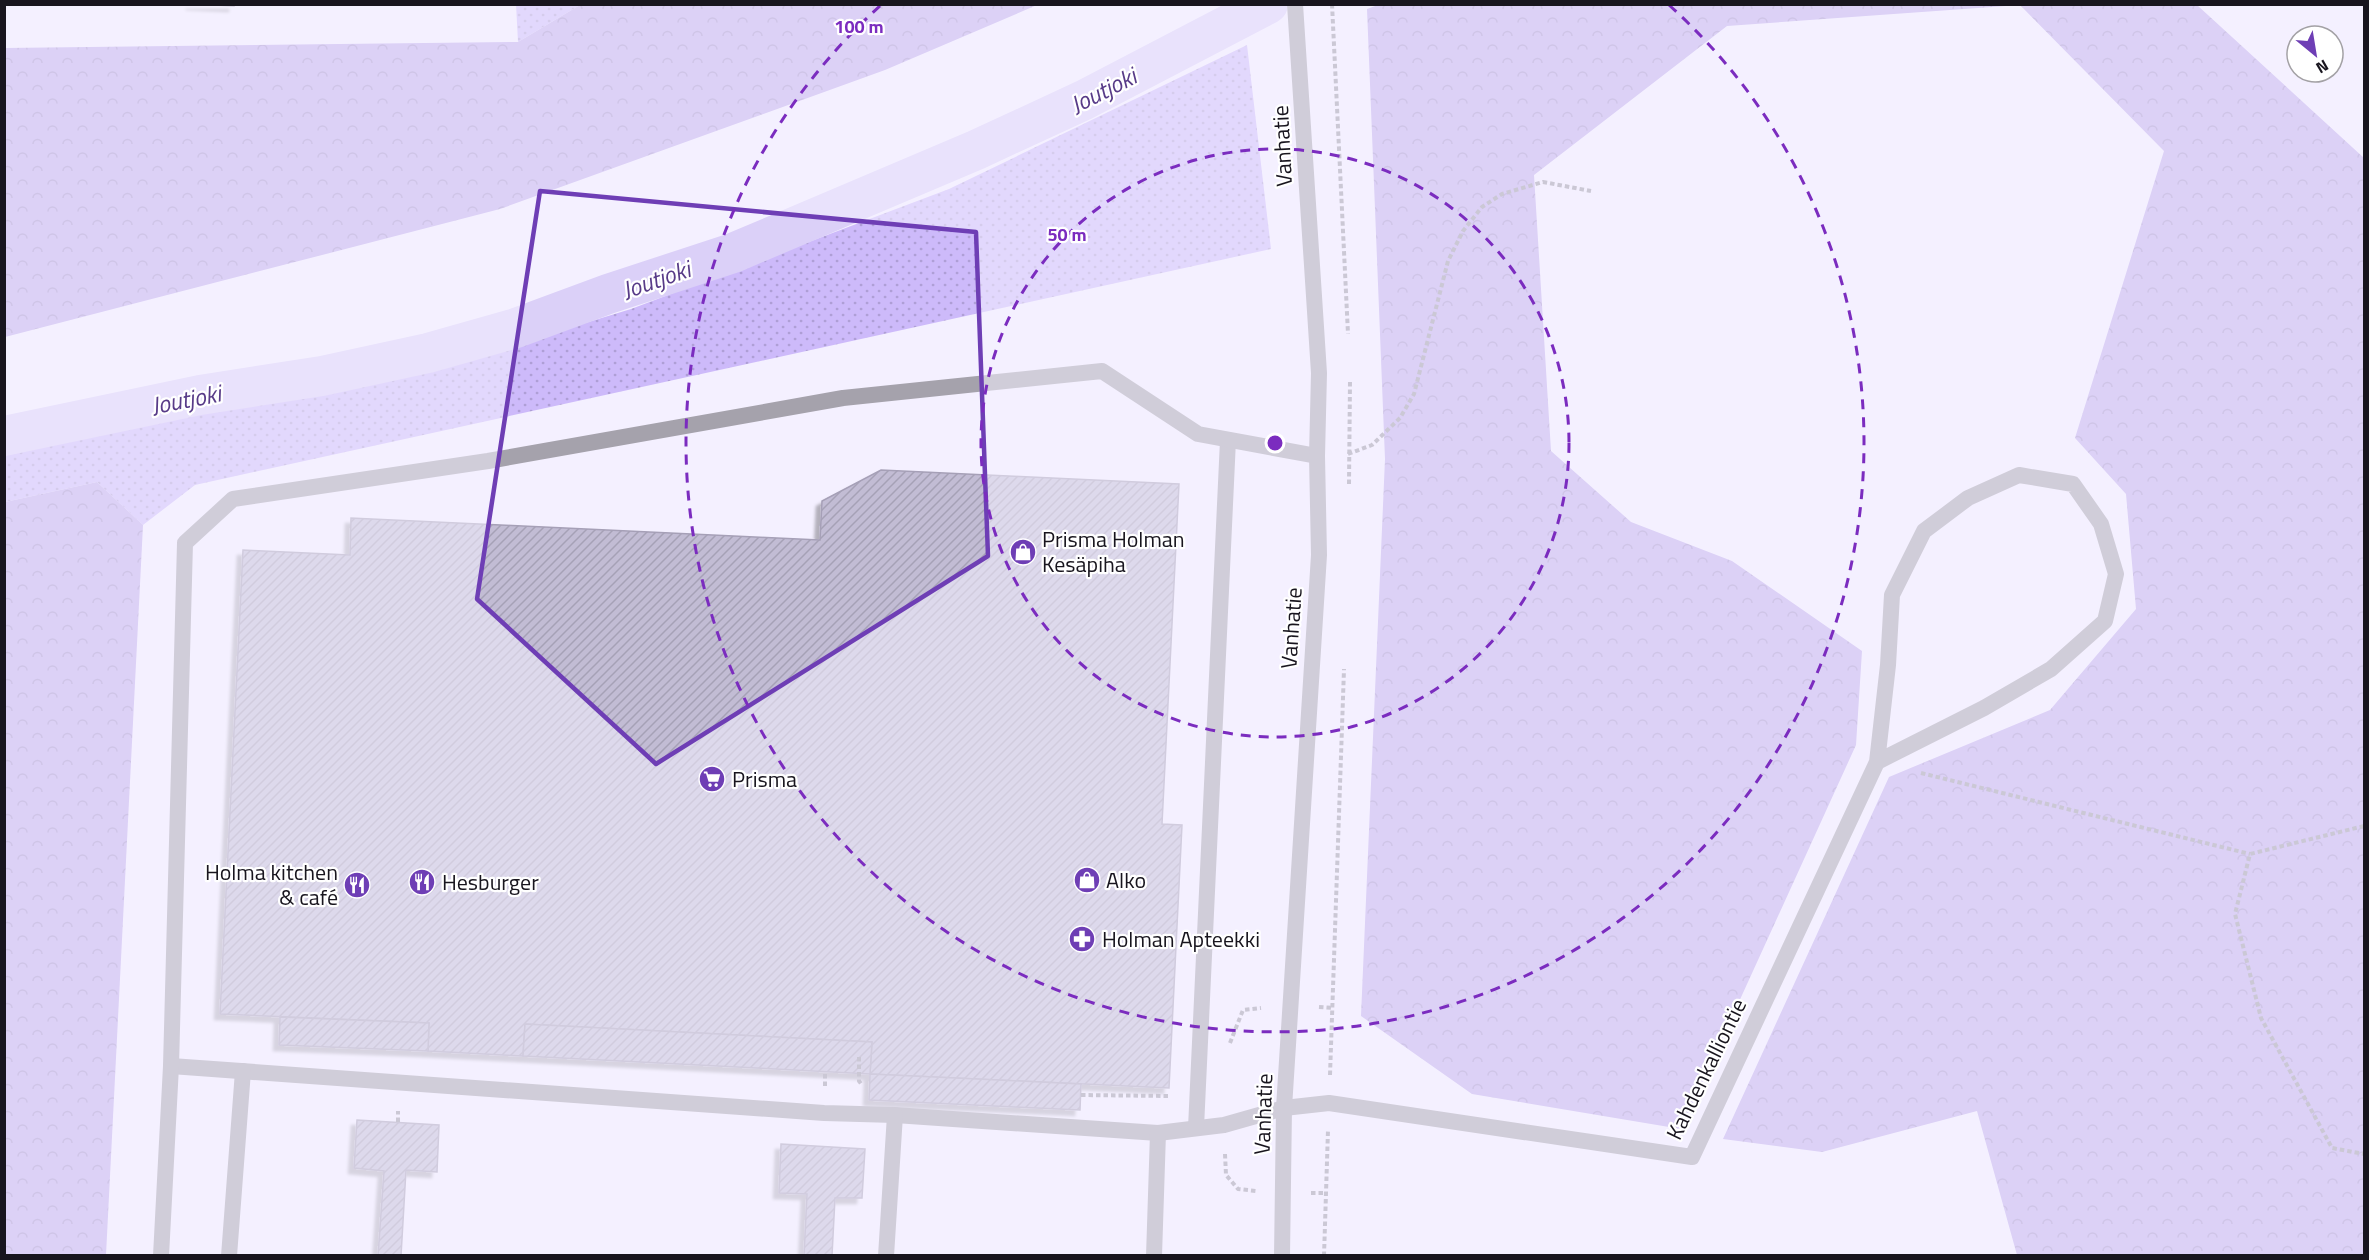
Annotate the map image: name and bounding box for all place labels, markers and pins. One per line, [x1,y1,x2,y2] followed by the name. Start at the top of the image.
[1265,433,1285,453] centre of rings
[1042,522,1185,581] place label: Prisma Holman Kesäpiha
[1008,537,1038,567] shop icon: Prisma Holman Kesäpiha
[732,762,797,796] place label: Prisma
[697,764,727,794] supermarket icon: Prisma
[205,855,338,914] place label: Holma kitchen & café
[1106,863,1146,897] place label: Alko
[442,865,539,899] place label: Hesburger
[1072,865,1102,895] shop icon: Alko
[407,867,437,897] restaurant icon: Hesburger
[342,870,372,900] restaurant icon: Holma kitchen & café
[1102,922,1260,956] place label: Holman Apteekki
[1067,924,1097,954] pharmacy icon: Holman Apteekki

